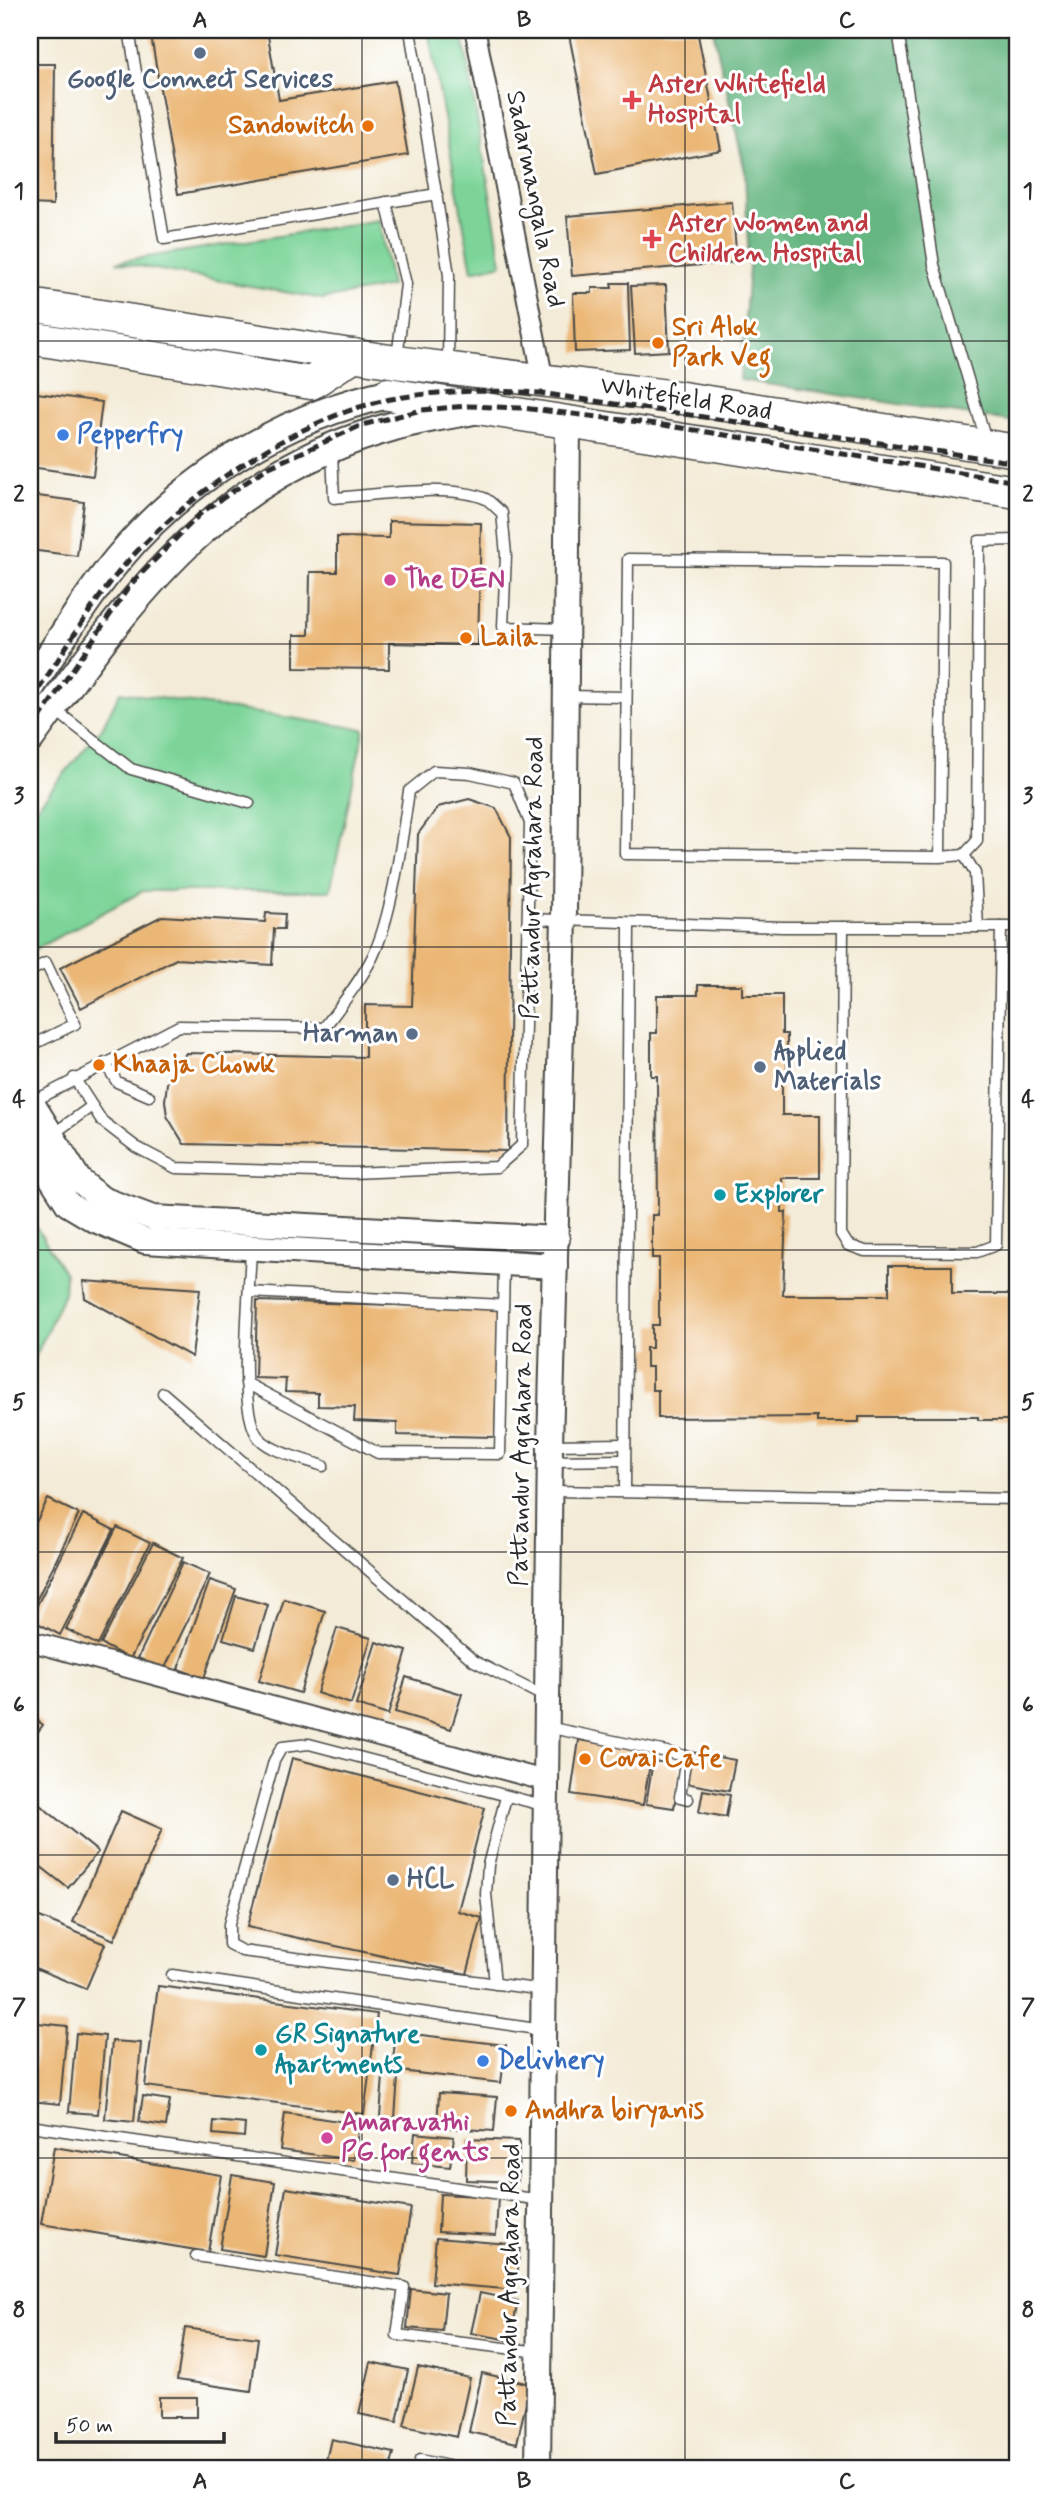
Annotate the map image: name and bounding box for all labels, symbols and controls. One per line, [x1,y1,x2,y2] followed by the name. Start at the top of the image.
[192,6,208,36] text: A
[517,6,532,36] text: B
[839,6,856,36] text: C
[192,45,208,61] marker: Google Connect Services
[67,63,333,100] place label: Google Connect Services
[648,68,826,132] place label: Aster Whitefield Hospital
[495,88,573,311] street label: Sadarmangala Road
[622,90,642,110] marker: Aster Whitefield Hospital
[228,109,354,143] place label: Sandowitch
[360,118,376,134] marker: Sandowitch
[14,177,24,207] text: 1
[1023,177,1033,207] text: 1
[668,207,869,271] place label: Aster Women and Children Hospital
[642,229,662,249] marker: Aster Women and Children Hospital
[672,311,771,378] place label: Sri Alok Park Veg
[650,335,666,351] marker: Sri Alok Park Veg
[598,369,774,429] street label: Whitefield Road
[77,418,183,452] place label: Pepperfry
[55,427,71,443] marker: Pepperfry
[13,480,25,510] text: 2
[1022,480,1034,510] text: 2
[404,563,505,597] place label: The DEN
[382,572,398,588] marker: The DEN
[480,621,539,655] place label: Laila
[458,630,474,646] marker: Laila
[514,736,552,1020] street label: Pattandur Agrahara Road
[14,782,25,812] text: 3
[1023,782,1034,812] text: 3
[303,1017,398,1051] place label: Harman
[404,1026,420,1042] marker: Harman
[774,1035,882,1099] place label: Applied Materials
[113,1048,275,1083] place label: Khaaja Chowk
[91,1057,107,1073] marker: Khaaja Chowk
[752,1059,768,1075] marker: Applied Materials
[12,1085,26,1115] text: 4
[1021,1085,1035,1115] text: 4
[734,1178,824,1212] place label: Explorer
[712,1187,728,1203] marker: Explorer
[503,1303,541,1587] street label: Pattandur Agrahara Road
[12,1388,26,1418] text: 5
[1021,1388,1035,1418] text: 5
[13,1691,25,1721] text: 6
[1022,1691,1034,1721] text: 6
[599,1742,722,1776] place label: Covai Cafe
[577,1751,593,1767] marker: Covai Cafe
[407,1863,455,1897] place label: HCL
[385,1872,401,1888] marker: HCL
[12,1993,26,2023] text: 7
[1021,1993,1035,2023] text: 7
[275,2018,420,2085] place label: GR Signature Apartments
[253,2042,269,2058] marker: GR Signature Apartments
[497,2044,604,2078] place label: Delivhery
[475,2053,491,2069] marker: Delivhery
[525,2094,704,2128] place label: Andhra biryanis
[503,2103,519,2119] marker: Andhra biryanis
[341,2106,489,2173] place label: Amaravathi PG for gents
[319,2130,335,2146] marker: Amaravathi PG for gents
[491,2143,529,2427] street label: Pattandur Agrahara Road
[13,2296,25,2326] text: 8
[1022,2296,1034,2326] text: 8
[56,2401,224,2445] scale bar
[66,2412,113,2440] text: 50 m
[192,2467,208,2497] text: A
[517,2467,532,2497] text: B
[839,2467,856,2497] text: C

